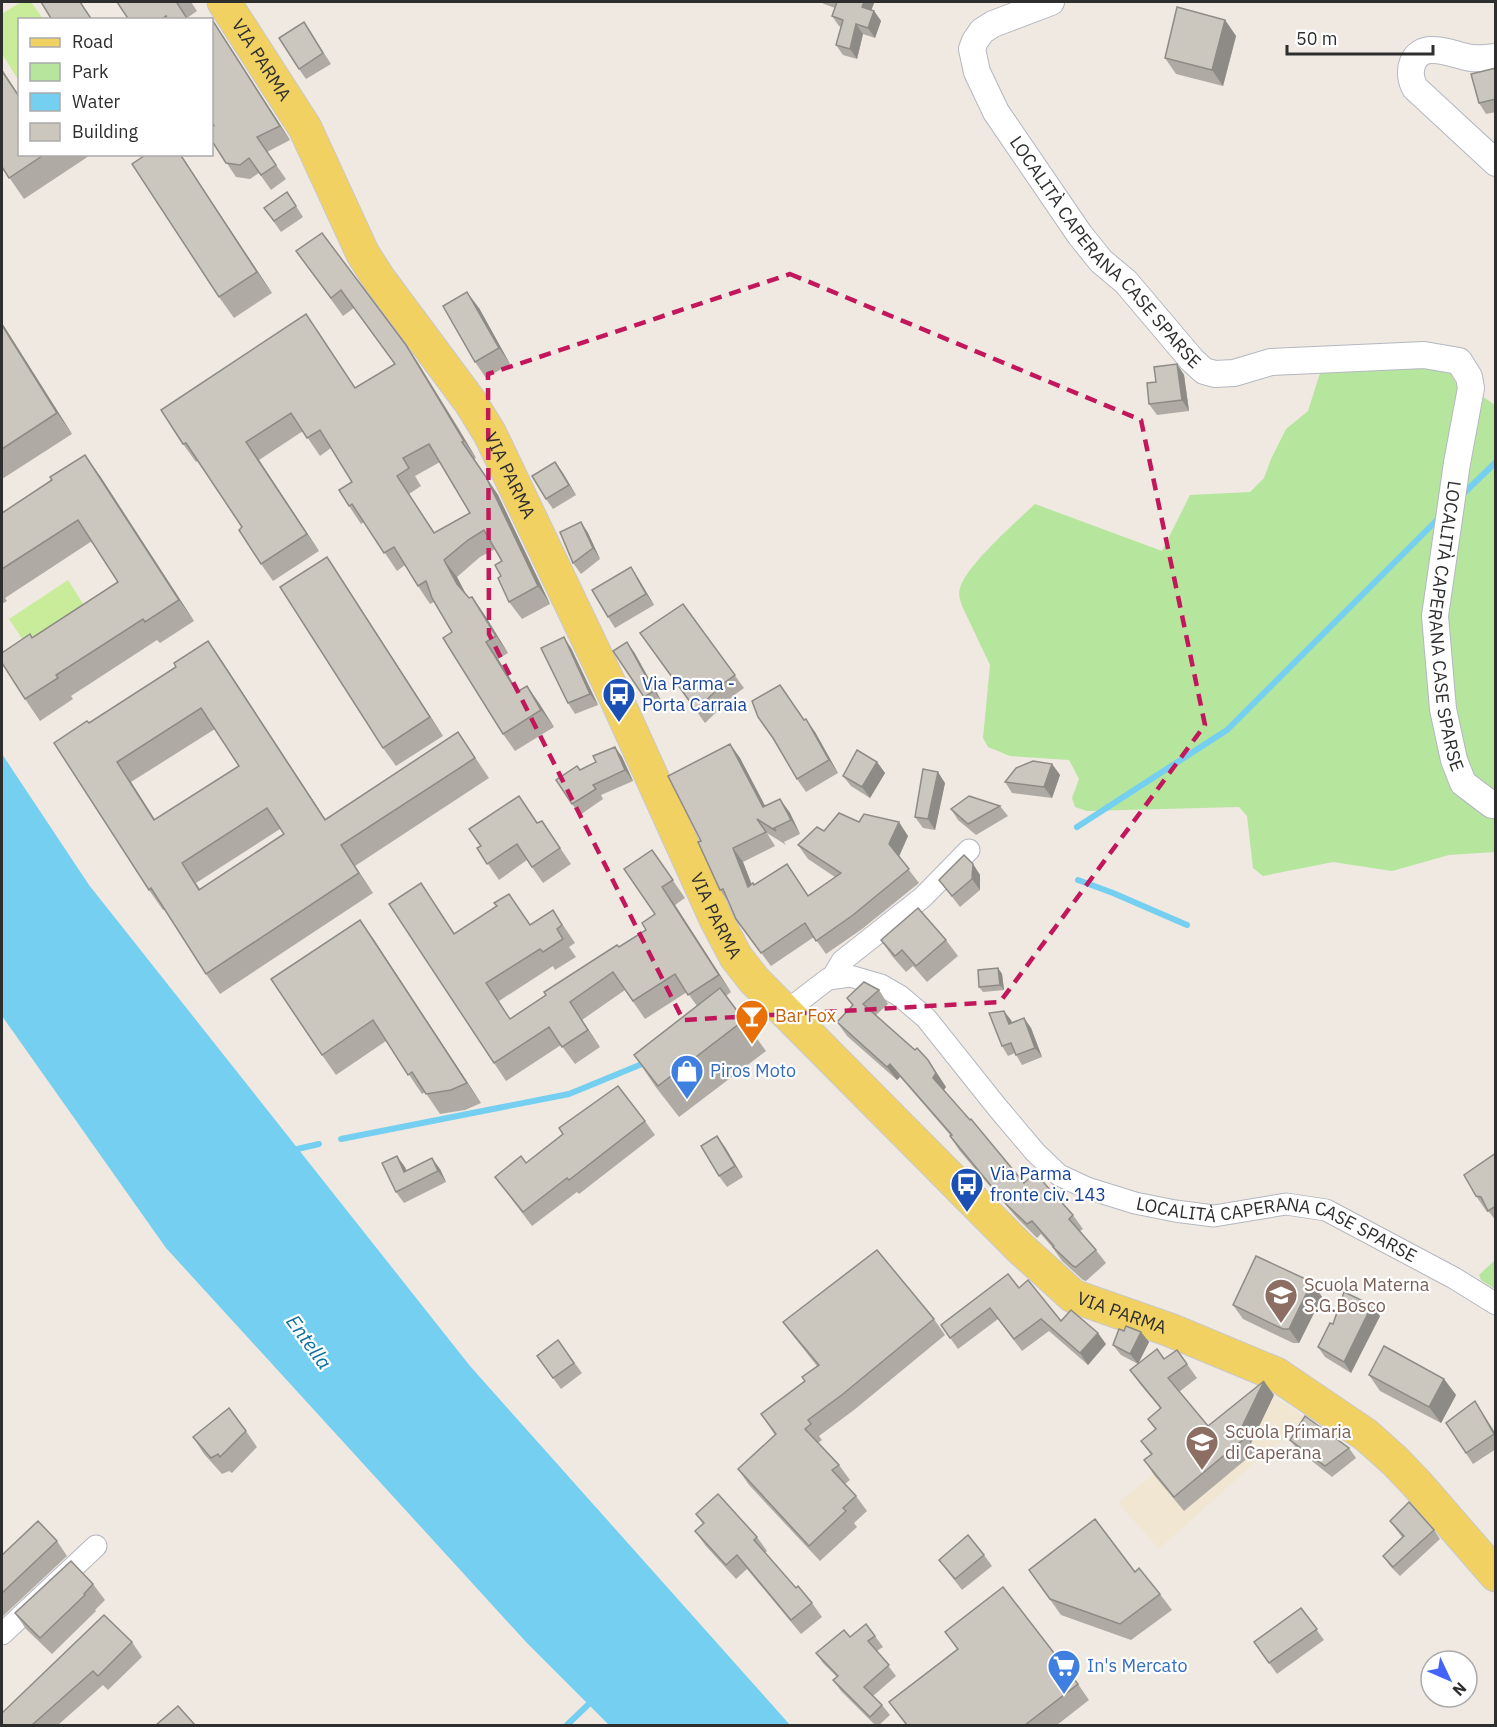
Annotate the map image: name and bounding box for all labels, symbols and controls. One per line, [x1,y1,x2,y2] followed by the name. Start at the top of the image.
[227,14,297,106] street label: VIA PARMA
[18,18,213,156] legend
[1287,18,1432,56] scale bar
[1296,27,1338,50] text: 50 m
[72,30,113,53] text: Road
[72,60,109,83] text: Park
[72,90,121,113] text: Water
[72,120,139,143] text: Building
[1005,131,1206,373] street label: LOCALITÀ CAPERANA CASE SPARSE
[480,428,541,523] street label: VIA PARMA
[1424,479,1469,775] street label: LOCALITÀ CAPERANA CASE SPARSE
[642,672,748,716] place label: Via Parma - Porta Carraia
[601,676,637,723] bus stop icon: Via Parma - Porta Carraia
[685,869,747,963] street label: VIA PARMA
[734,998,770,1045] bar icon: Bar Fox
[775,1004,836,1027] place label: Bar Fox
[669,1053,705,1100] shop icon: Piros Moto
[710,1059,796,1082] place label: Piros Moto
[990,1162,1106,1206] place label: Via Parma fronte civ. 143
[949,1166,985,1213] bus stop icon: Via Parma fronte civ. 143
[1134,1192,1421,1267] street label: LOCALITÀ CAPERANA CASE SPARSE
[1304,1273,1430,1317] place label: Scuola Materna S.G.Bosco
[1263,1277,1299,1324] school or university icon: Scuola Materna S.G.Bosco
[1074,1286,1170,1339] street label: VIA PARMA
[280,1309,338,1374] water label: Entella
[1225,1420,1352,1464] place label: Scuola Primaria di Caperana
[1184,1424,1220,1471] school or university icon: Scuola Primaria di Caperana
[1046,1648,1082,1695] supermarket icon: In's Mercato
[1419,1649,1479,1709] north arrow
[1087,1654,1188,1677] place label: In's Mercato
[1449,1678,1471,1701] text: N

